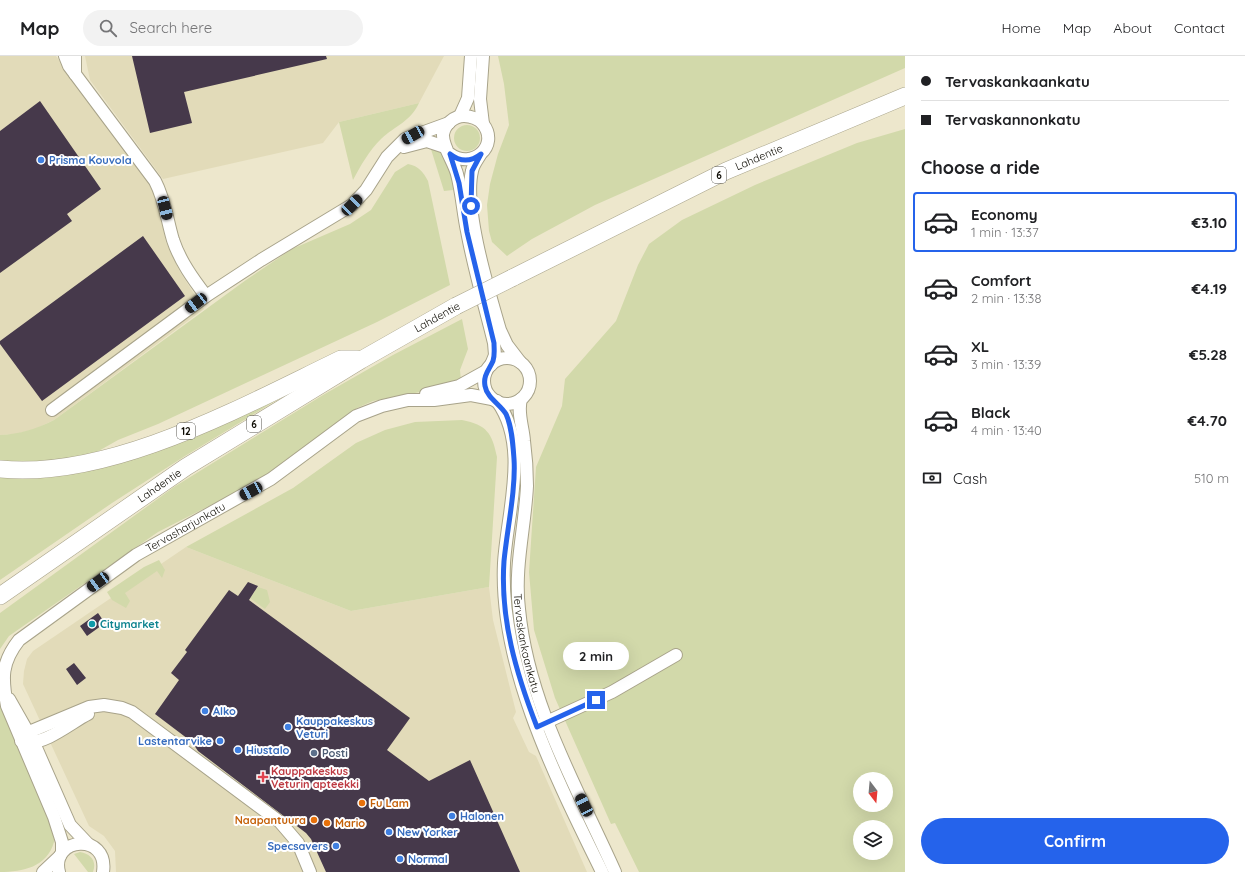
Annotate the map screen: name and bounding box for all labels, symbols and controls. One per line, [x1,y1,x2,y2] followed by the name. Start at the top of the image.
[83,10,363,46] search box
[20,16,59,40] text: Map
[97,17,119,39] icon: search
[129,18,212,37] text: Search here
[1002,19,1041,37] text: Home
[1063,19,1091,37] text: Map
[1113,19,1152,37] text: About
[1174,19,1225,37] text: Contact
[945,72,1090,91] text: Tervaskankaankatu
[945,110,1081,129] text: Tervaskannonkatu
[400,124,426,146] car
[733,141,785,173] street label: Lahdentie
[49,153,132,167] place label: Prisma Kouvola
[36,155,46,165] marker: Prisma Kouvola
[921,156,1040,179] text: Choose a ride
[712,167,726,183] road number: 6
[339,192,365,218] car
[156,195,174,221] car
[462,197,480,215] route start
[923,204,959,240] icon: car
[971,205,1038,224] text: Economy
[1192,213,1227,232] text: €3.10
[971,224,1039,240] text: 1 min · 13:37
[923,270,959,306] icon: car
[971,271,1032,290] text: Comfort
[1191,279,1227,298] text: €4.19
[971,290,1041,306] text: 2 min · 13:38
[183,291,209,315] car
[412,299,462,335] street label: Lahdentie
[923,336,959,372] icon: car
[971,337,989,356] text: XL
[1189,345,1227,364] text: €5.28
[971,356,1041,372] text: 3 min · 13:39
[923,402,959,438] icon: car
[971,403,1011,422] text: Black
[1188,411,1227,430] text: €4.70
[247,416,261,432] road number: 6
[971,422,1042,438] text: 4 min · 13:40
[177,423,195,439] road number: 12
[135,465,184,506] street label: Lahdentie
[921,467,943,489] icon: cash
[953,469,987,488] text: Cash
[1194,470,1229,486] text: 510 m
[238,480,264,502] car
[143,499,228,555] street label: Tervasharjunkatu
[85,570,111,594] car
[511,593,543,695] street label: Tervaskankaankatu
[100,617,159,631] place label: Citymarket
[87,619,97,629] marker: Citymarket
[563,642,629,670] callout: 2 min
[579,648,613,664] text: 2 min
[587,691,605,709] route end
[213,704,236,718] place label: Alko
[200,706,210,716] marker: Alko
[296,714,373,741] place label: Kauppakeskus Veturi
[283,722,293,732] marker: Kauppakeskus Veturi
[138,734,213,748] place label: Lastentarvike
[215,736,225,746] marker: Lastentarvike
[246,743,290,757] place label: Hiustalo
[233,745,243,755] marker: Hiustalo
[322,746,348,760] place label: Posti
[309,748,319,758] marker: Posti
[271,764,359,791] place label: Kauppakeskus Veturin apteekki
[258,772,268,782] marker: Kauppakeskus Veturin apteekki
[853,772,893,812] north arrow
[853,772,893,860] map controls
[573,792,595,818] car
[370,796,409,810] place label: Fu Lam
[357,798,367,808] marker: Fu Lam
[460,809,504,823] place label: Halonen
[447,811,457,821] marker: Halonen
[235,813,306,827] place label: Naapantuura
[309,815,319,825] marker: Naapantuura
[335,816,365,830] place label: Mario
[322,818,332,828] marker: Mario
[921,818,1229,864] button: Confirm
[853,820,893,860] button: layers
[397,825,458,839] place label: New Yorker
[384,827,394,837] marker: New Yorker
[267,839,328,853] place label: Specsavers
[331,841,341,851] marker: Specsavers
[408,852,448,866] place label: Normal
[395,854,405,864] marker: Normal

